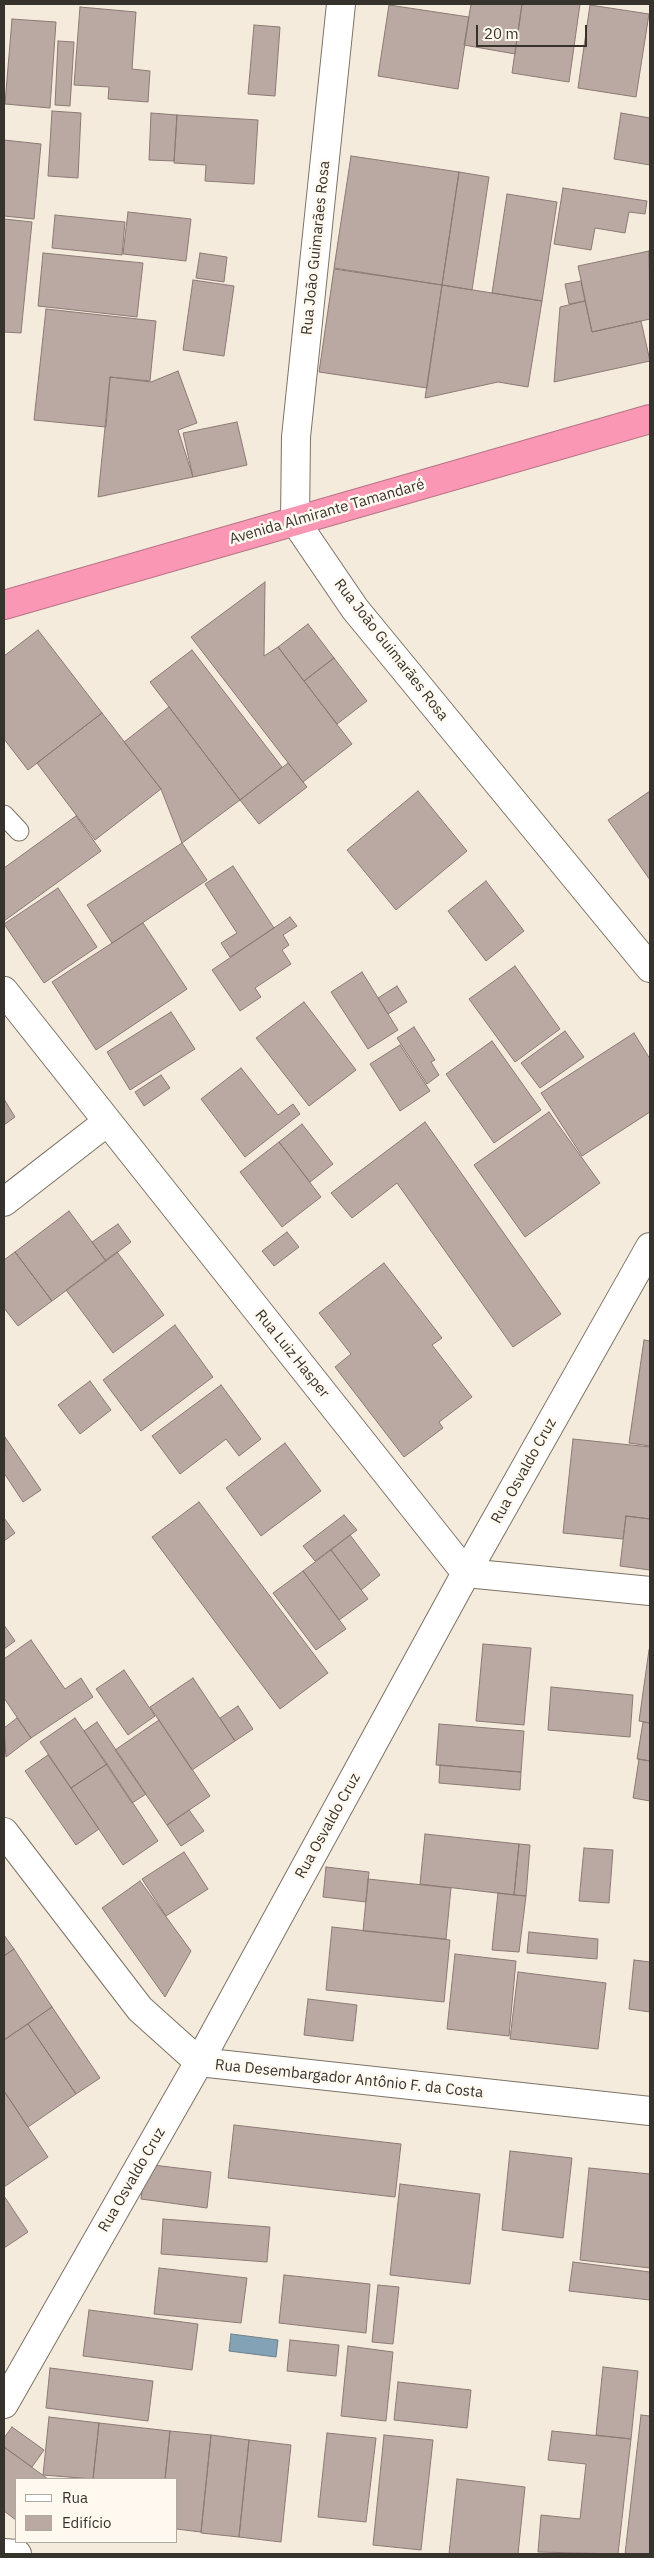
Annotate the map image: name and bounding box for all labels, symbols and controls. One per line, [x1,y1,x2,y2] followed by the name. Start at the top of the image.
[479,15,590,47] scale bar
[484,24,519,43] text: 20 m
[298,160,334,336] street label: Rua João Guimarães Rosa
[227,475,427,549] street label: Avenida Almirante Tamandaré
[330,575,452,725] street label: Rua João Guimarães Rosa
[251,1306,333,1402] street label: Rua Luiz Hasper
[488,1415,560,1527] street label: Rua Osvaldo Cruz
[292,1770,364,1882] street label: Rua Osvaldo Cruz
[214,2056,484,2102] street label: Rua Desembargador Antônio F. da Costa
[95,2125,169,2235] street label: Rua Osvaldo Cruz
[15,2478,178,2543] legend
[62,2488,88,2507] text: Rua
[62,2513,111,2532] text: Edifício

